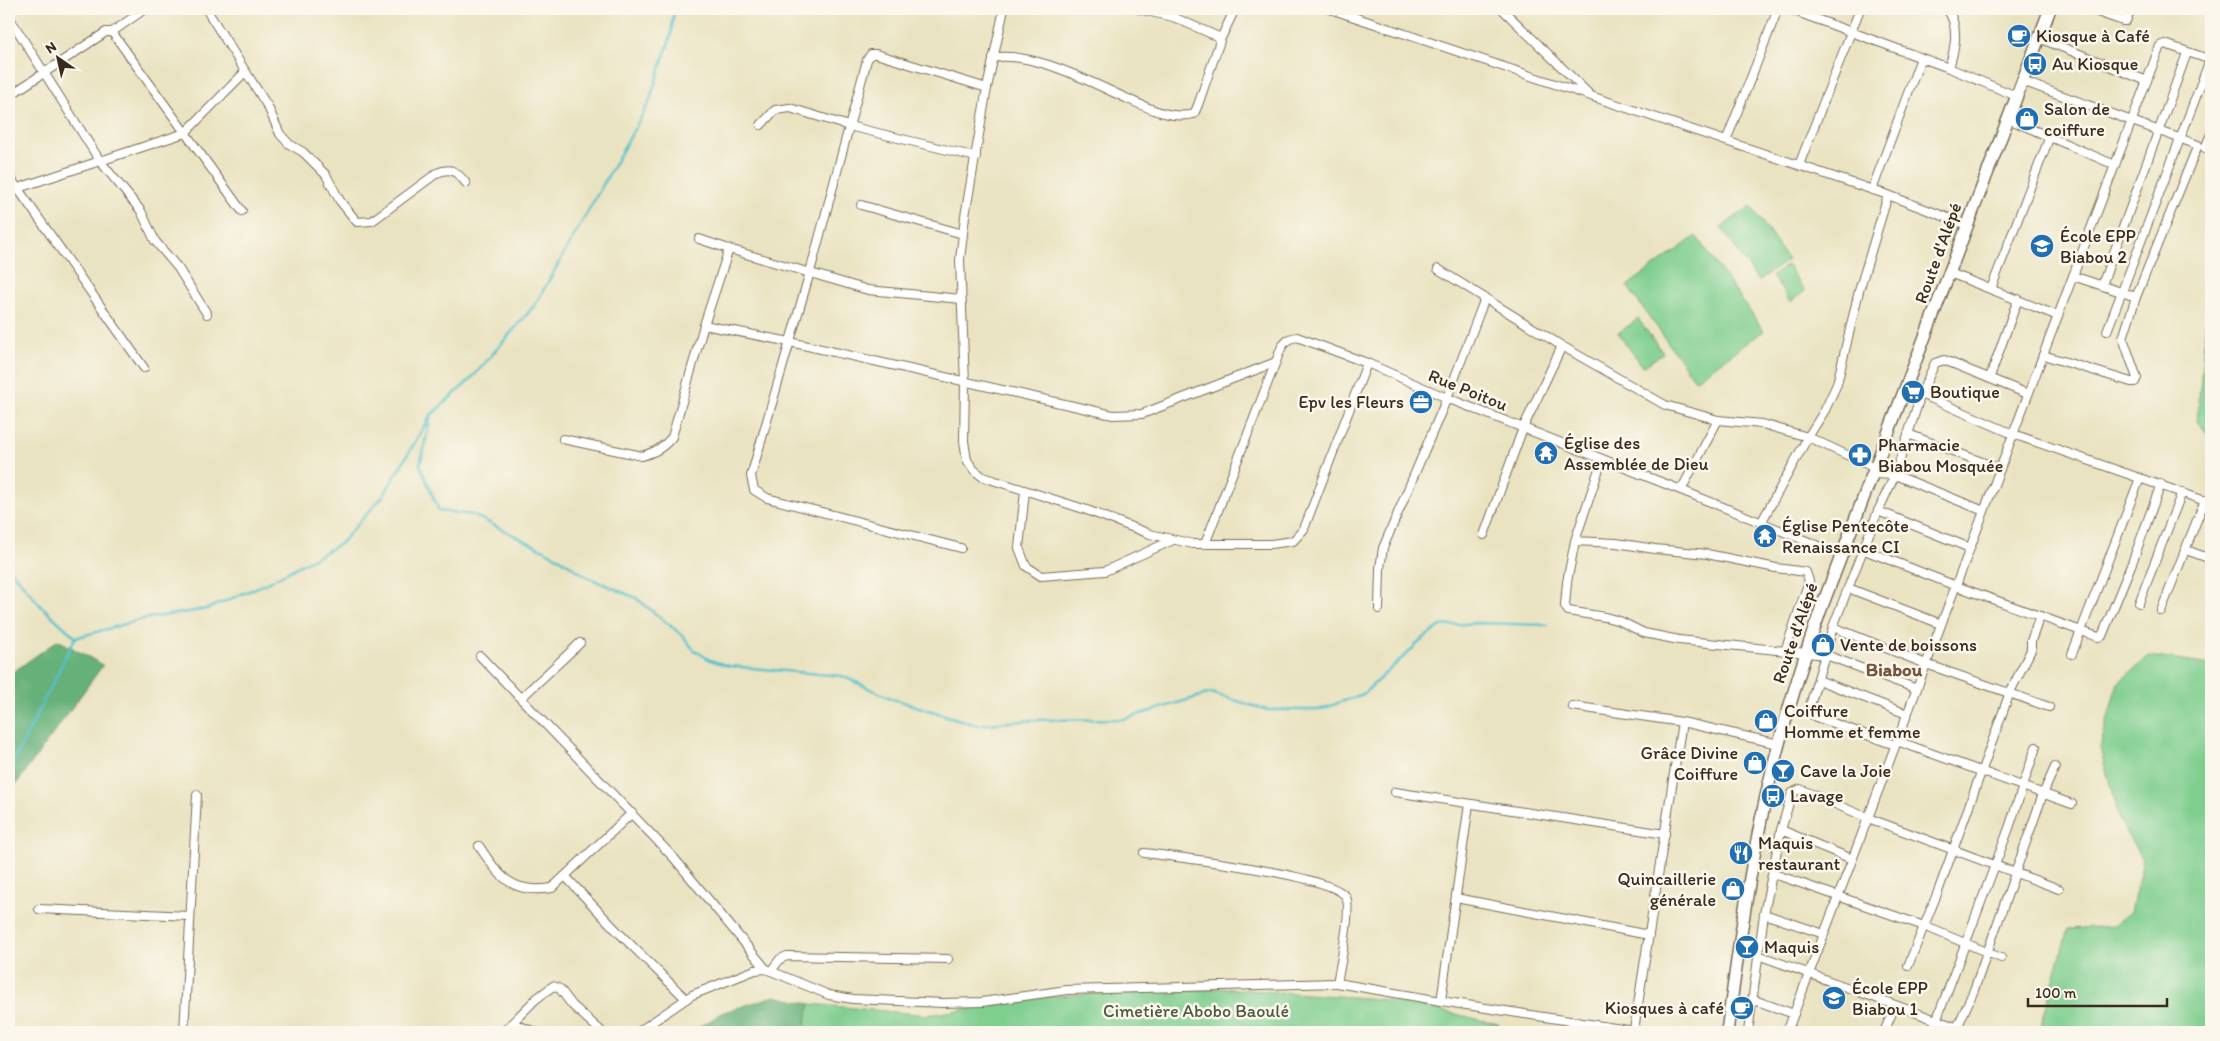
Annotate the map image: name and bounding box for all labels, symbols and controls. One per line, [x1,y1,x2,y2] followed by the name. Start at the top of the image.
[2006,23,2032,49] cafe icon: Kiosque à Café
[2036,25,2150,47] place label: Kiosque à Café
[32,32,82,82] north arrow
[42,38,60,57] text: N
[2022,51,2048,77] bus stop icon: Au Kiosque
[2052,53,2138,75] place label: Au Kiosque
[2044,98,2110,141] place label: Salon de coiffure
[2014,106,2040,132] shop icon: Salon de coiffure
[1910,200,1966,306] street label: Route d'Alépé
[2060,225,2136,268] place label: École EPP Biabou 2
[2029,233,2055,259] school or university icon: École EPP Biabou 2
[1425,364,1511,416] street label: Rue Poitou
[1900,379,1926,405] supermarket icon: Boutique
[1930,381,2000,403] place label: Boutique
[1408,389,1434,415] office icon: Epv les Fleurs
[1298,391,1404,413] place label: Epv les Fleurs
[1564,432,1709,475] place label: Église des Assemblée de Dieu
[1878,434,2003,477] place label: Pharmacie Biabou Mosquée
[1533,440,1559,466] temple icon: Église des Assemblée de Dieu
[1847,442,1873,468] pharmacy icon: Pharmacie Biabou Mosquée
[1782,515,1909,558] place label: Église Pentecôte Renaissance CI
[1752,523,1778,549] temple icon: Église Pentecôte Renaissance CI
[1767,579,1823,687] street label: Route d'Alépé
[1810,632,1836,658] shop icon: Vente de boissons
[1840,634,1977,656] place label: Vente de boissons
[1866,658,1923,681] district label: Biabou
[1784,700,1921,743] place label: Coiffure Homme et femme
[1753,708,1779,734] shop icon: Coiffure Homme et femme
[1641,742,1738,785] place label: Grâce Divine Coiffure
[1742,750,1768,776] shop icon: Grâce Divine Coiffure
[1770,758,1796,784] bar icon: Cave la Joie
[1800,760,1891,782] place label: Cave la Joie
[1760,783,1786,809] bus stop icon: Lavage
[1790,785,1843,807] place label: Lavage
[1758,832,1840,875] place label: Maquis restaurant
[1728,840,1754,866] restaurant icon: Maquis restaurant
[1617,868,1716,911] place label: Quincaillerie générale
[1720,876,1746,902] shop icon: Quincaillerie générale
[1734,934,1760,960] bar icon: Maquis
[1764,936,1819,958] place label: Maquis
[2028,976,2166,1008] scale bar
[1852,977,1928,1020] place label: École EPP Biabou 1
[2035,984,2077,1002] text: 100 m
[1821,985,1847,1011] school or university icon: École EPP Biabou 1
[1729,995,1755,1021] cafe icon: Kiosques à café
[1605,997,1724,1019] place label: Kiosques à café
[1103,1000,1289,1022] park label: Cimetière Abobo Baoulé

